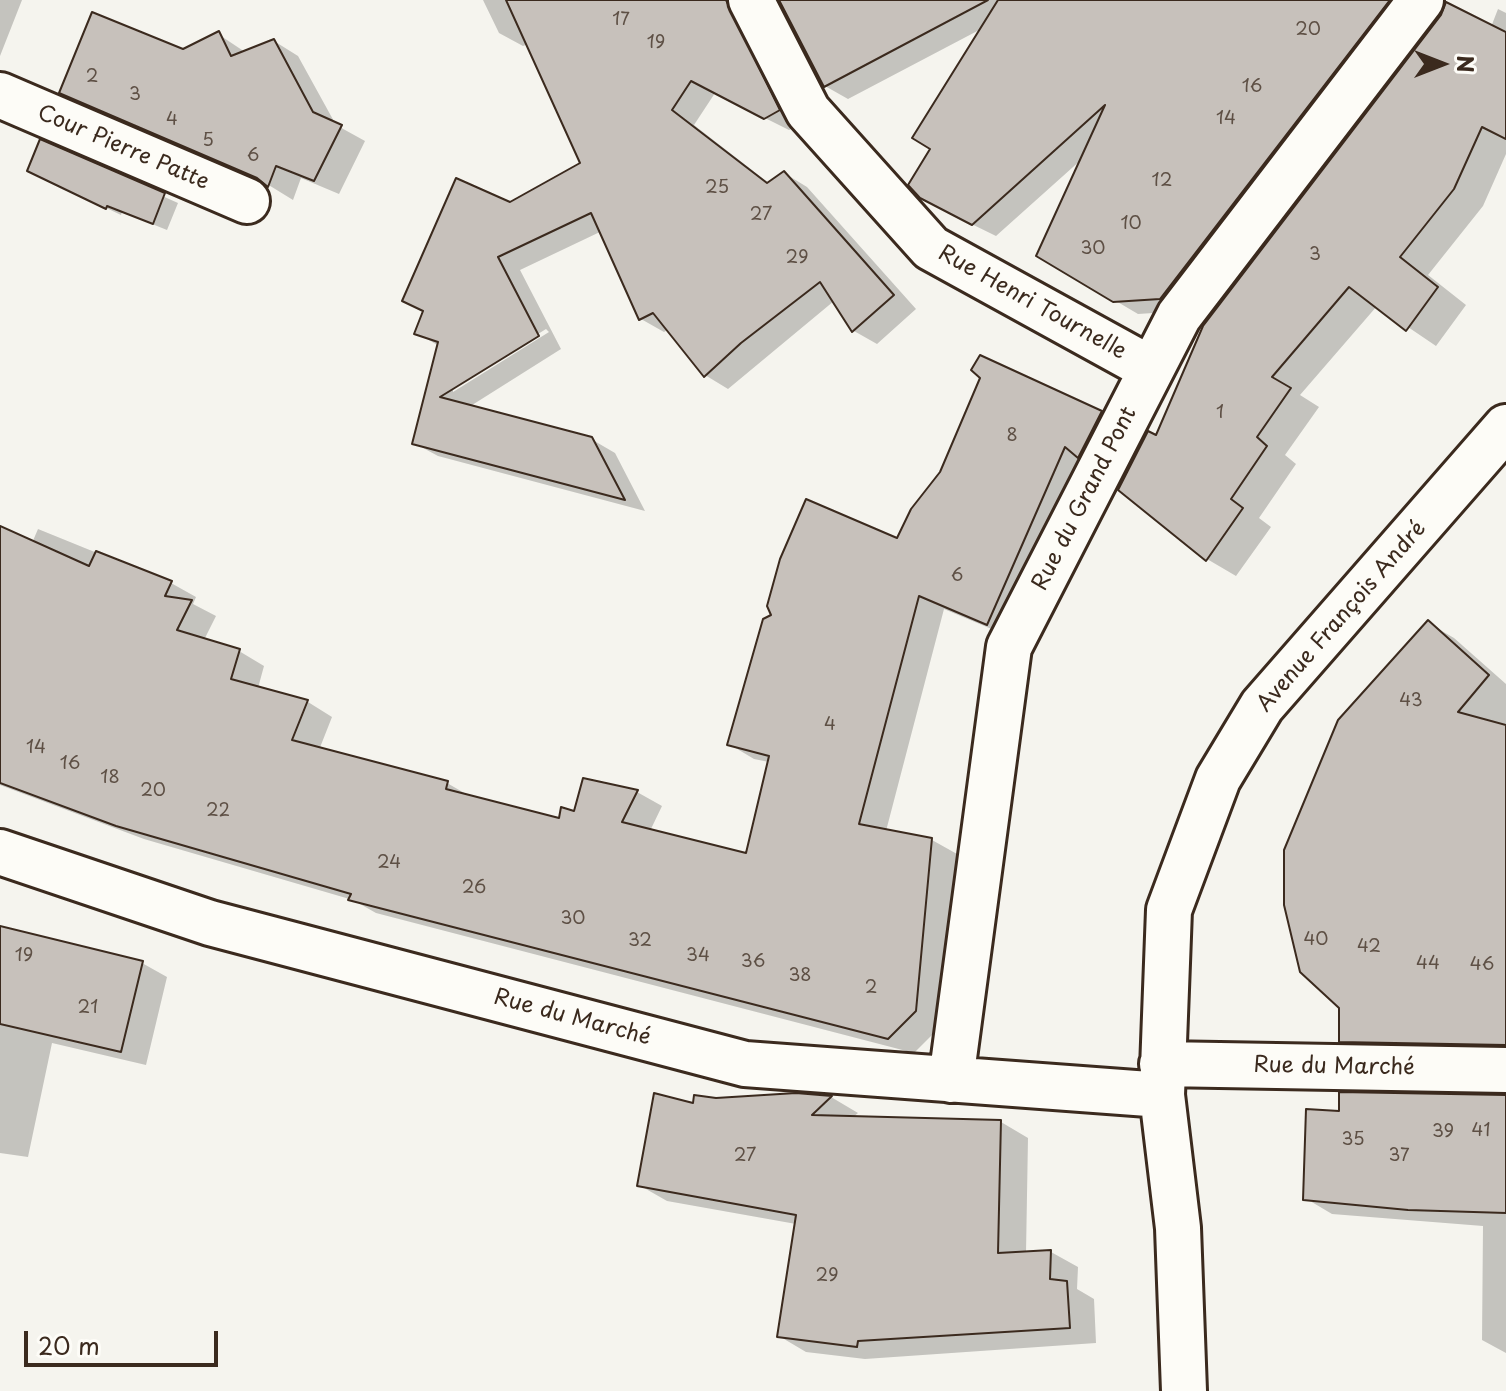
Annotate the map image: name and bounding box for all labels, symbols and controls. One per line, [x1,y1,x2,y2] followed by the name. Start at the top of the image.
[612,9,630,31] house number: 17
[1295,19,1321,41] house number: 20
[1402,24,1482,104] north arrow
[647,32,665,54] house number: 19
[1450,55,1483,73] text: N
[86,66,98,88] house number: 2
[1242,76,1262,98] house number: 16
[129,84,141,106] house number: 3
[33,100,213,196] street label: Cour Pierre Patte
[1216,108,1236,130] house number: 14
[166,109,178,131] house number: 4
[202,130,214,152] house number: 5
[247,145,259,167] house number: 6
[1152,170,1172,192] house number: 12
[705,177,729,199] house number: 25
[750,204,772,226] house number: 27
[1120,213,1142,235] house number: 10
[1080,238,1106,260] house number: 30
[933,240,1131,366] street label: Rue Henri Tournelle
[1309,244,1321,266] house number: 3
[786,247,808,269] house number: 29
[1216,402,1224,424] house number: 1
[1027,403,1143,595] street label: Rue du Grand Pont
[1006,425,1018,447] house number: 8
[1252,516,1432,718] street label: Avenue François André
[951,565,963,587] house number: 6
[1399,690,1423,712] house number: 43
[824,714,836,736] house number: 4
[26,737,46,759] house number: 14
[60,753,80,775] house number: 16
[100,767,120,789] house number: 18
[140,780,166,802] house number: 20
[206,800,230,822] house number: 22
[377,852,401,874] house number: 24
[462,877,486,899] house number: 26
[560,908,586,930] house number: 30
[1303,929,1329,951] house number: 40
[628,930,652,952] house number: 32
[1357,936,1381,958] house number: 42
[15,945,33,967] house number: 19
[686,945,710,967] house number: 34
[741,951,765,973] house number: 36
[1416,953,1440,975] house number: 44
[1470,954,1494,976] house number: 46
[788,965,812,987] house number: 38
[865,977,877,999] house number: 2
[491,984,653,1052] street label: Rue du Marché
[78,997,98,1019] house number: 21
[1253,1052,1415,1082] street label: Rue du Marché
[1472,1120,1490,1142] house number: 41
[1432,1121,1454,1143] house number: 39
[1341,1129,1365,1151] house number: 35
[734,1145,756,1167] house number: 27
[1388,1145,1410,1167] house number: 37
[816,1265,838,1287] house number: 29
[28,1315,222,1365] scale bar
[38,1327,100,1363] text: 20 m

